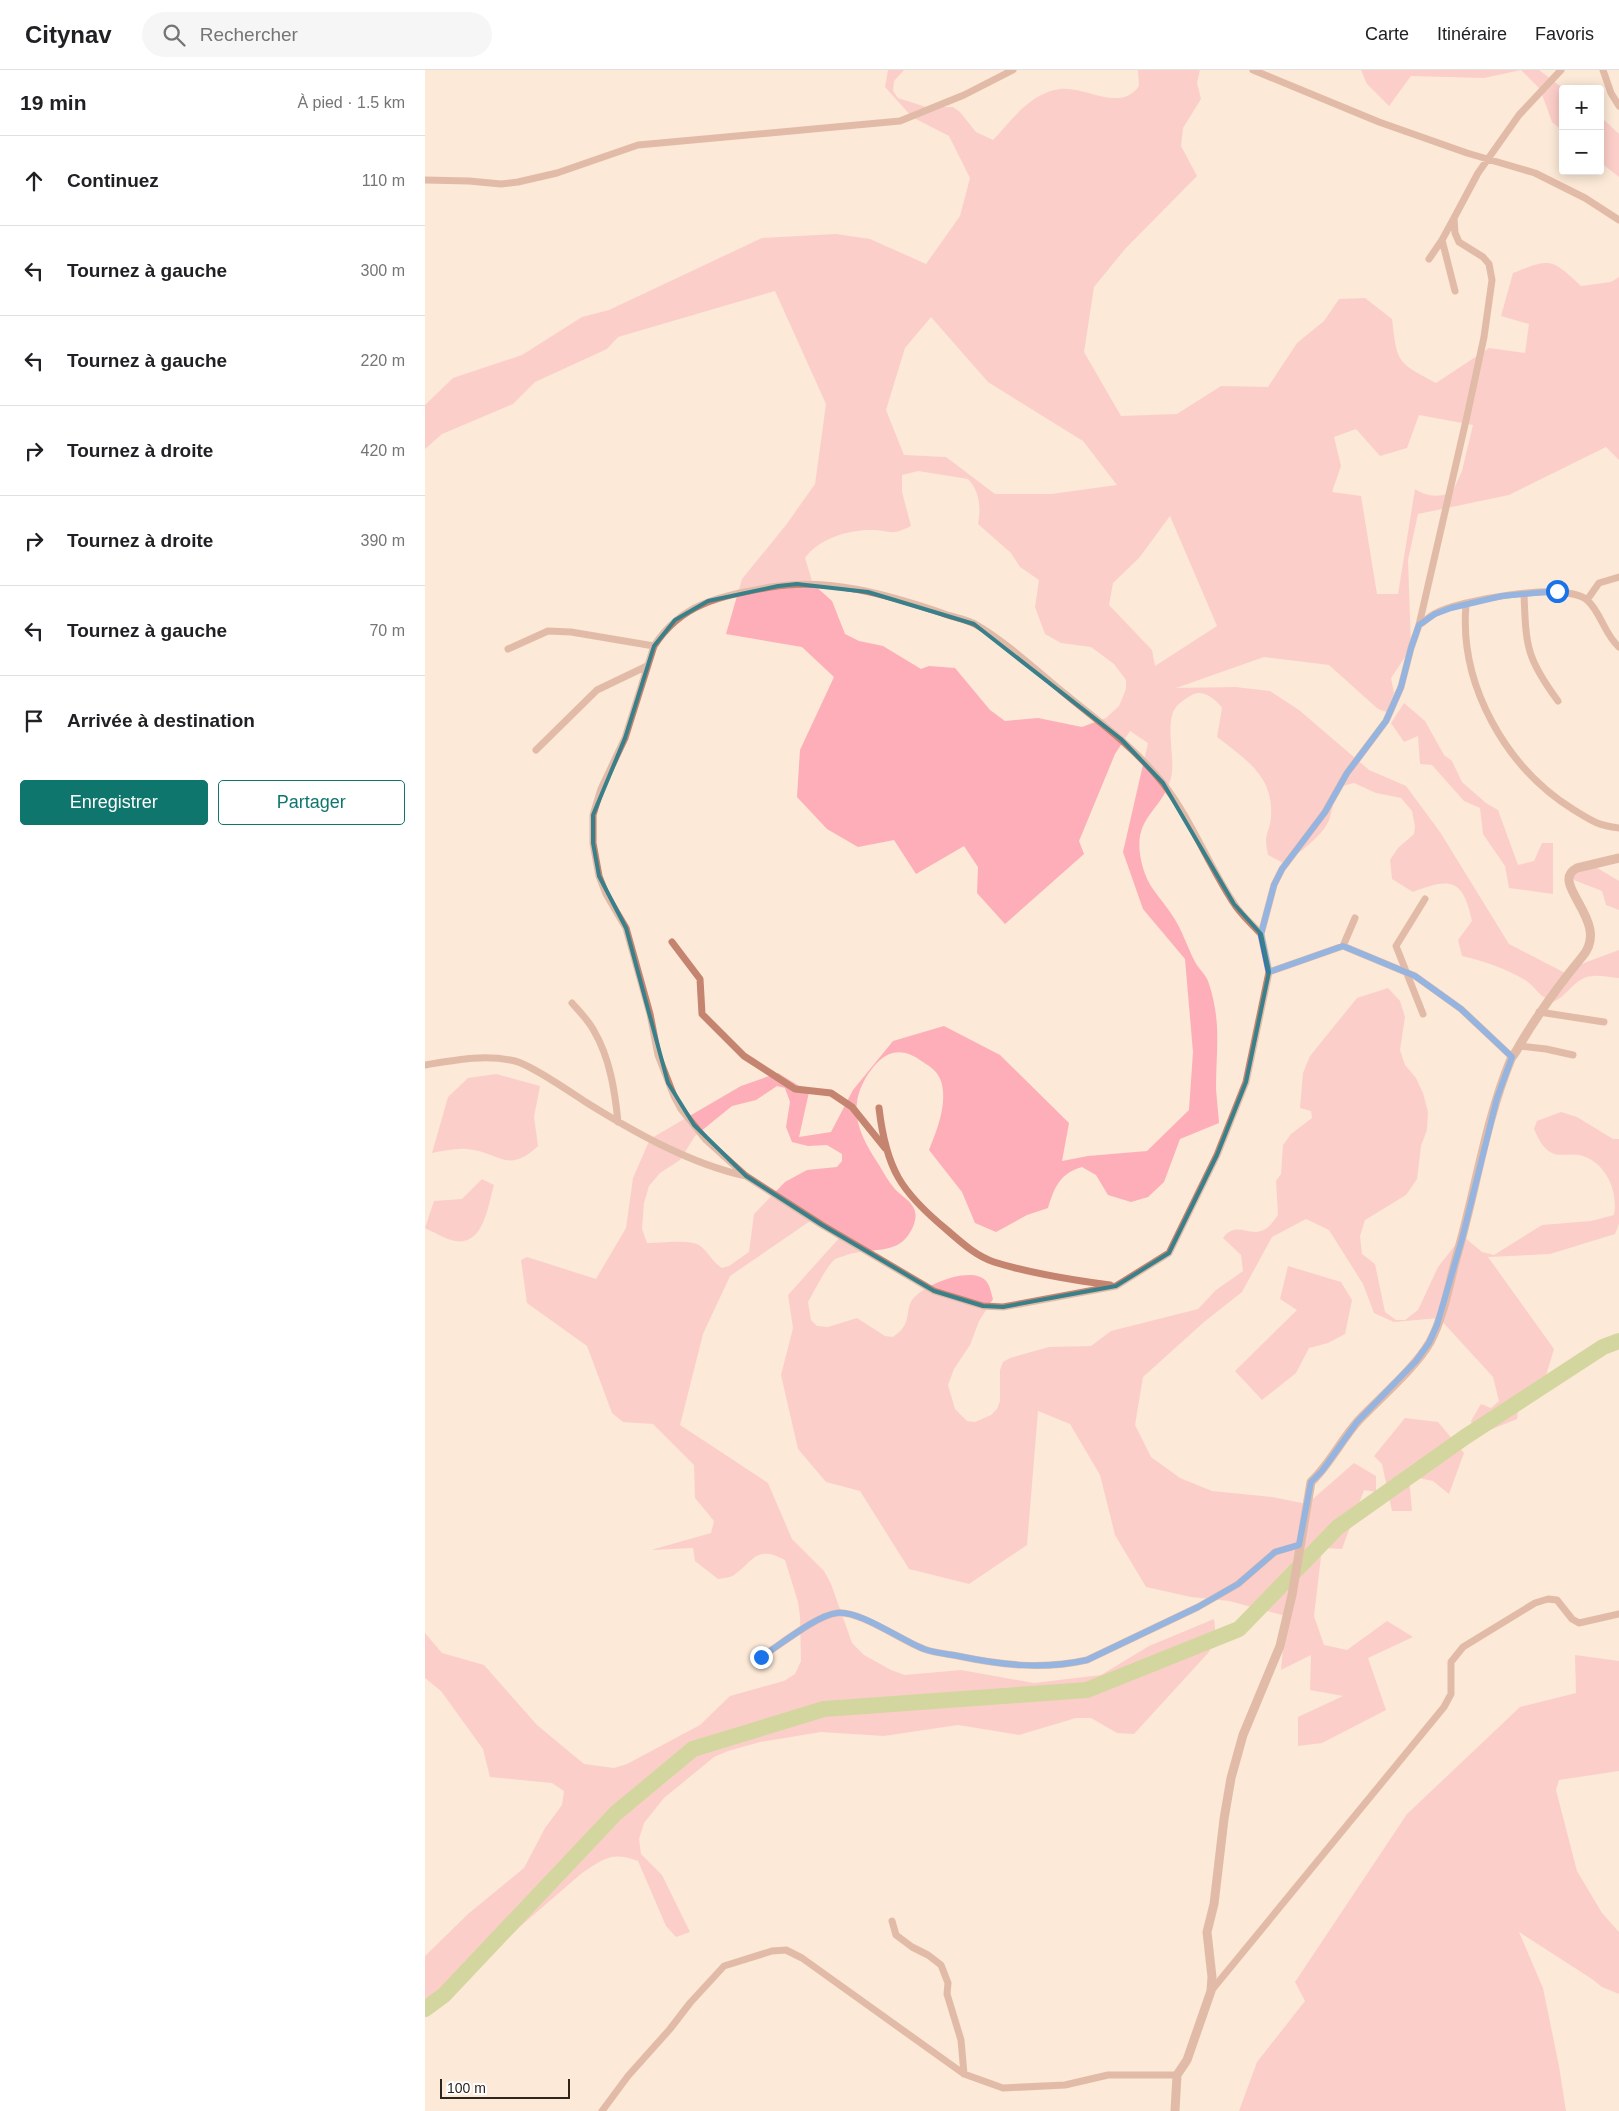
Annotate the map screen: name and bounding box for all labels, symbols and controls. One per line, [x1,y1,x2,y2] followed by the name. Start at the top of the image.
[142,12,492,57] search box
[25,21,112,48] text: Citynav
[160,21,188,49] icon: search
[200,24,298,45] text: Rechercher
[1365,24,1409,44] text: Carte
[1437,24,1507,44] text: Itinéraire
[1535,24,1594,44] text: Favoris
[1559,85,1604,175] map controls
[1559,85,1604,130] button: +
[20,91,87,114] text: 19 min
[297,94,405,111] text: À pied · 1.5 km
[1559,130,1604,175] button: −
[20,167,48,195] icon: ahead
[67,170,159,191] text: Continuez
[362,172,405,189] text: 110 m
[20,257,48,285] icon: left
[67,260,227,281] text: Tournez à gauche
[361,262,405,279] text: 300 m
[20,347,48,375] icon: left
[67,350,227,371] text: Tournez à gauche
[361,352,405,369] text: 220 m
[20,437,48,465] icon: right
[67,440,213,461] text: Tournez à droite
[361,442,405,459] text: 420 m
[20,527,48,555] icon: right
[67,530,213,551] text: Tournez à droite
[361,532,405,549] text: 390 m
[1546,580,1569,603] route start
[20,617,48,645] icon: left
[67,620,227,641] text: Tournez à gauche
[369,622,405,639] text: 70 m
[20,707,48,735] icon: arrive
[67,710,255,731] text: Arrivée à destination
[20,780,208,825] button: Enregistrer
[218,780,405,825] button: Partager
[750,1646,773,1669] route end
[440,2076,570,2099] scale bar
[447,2080,486,2096] text: 100 m

